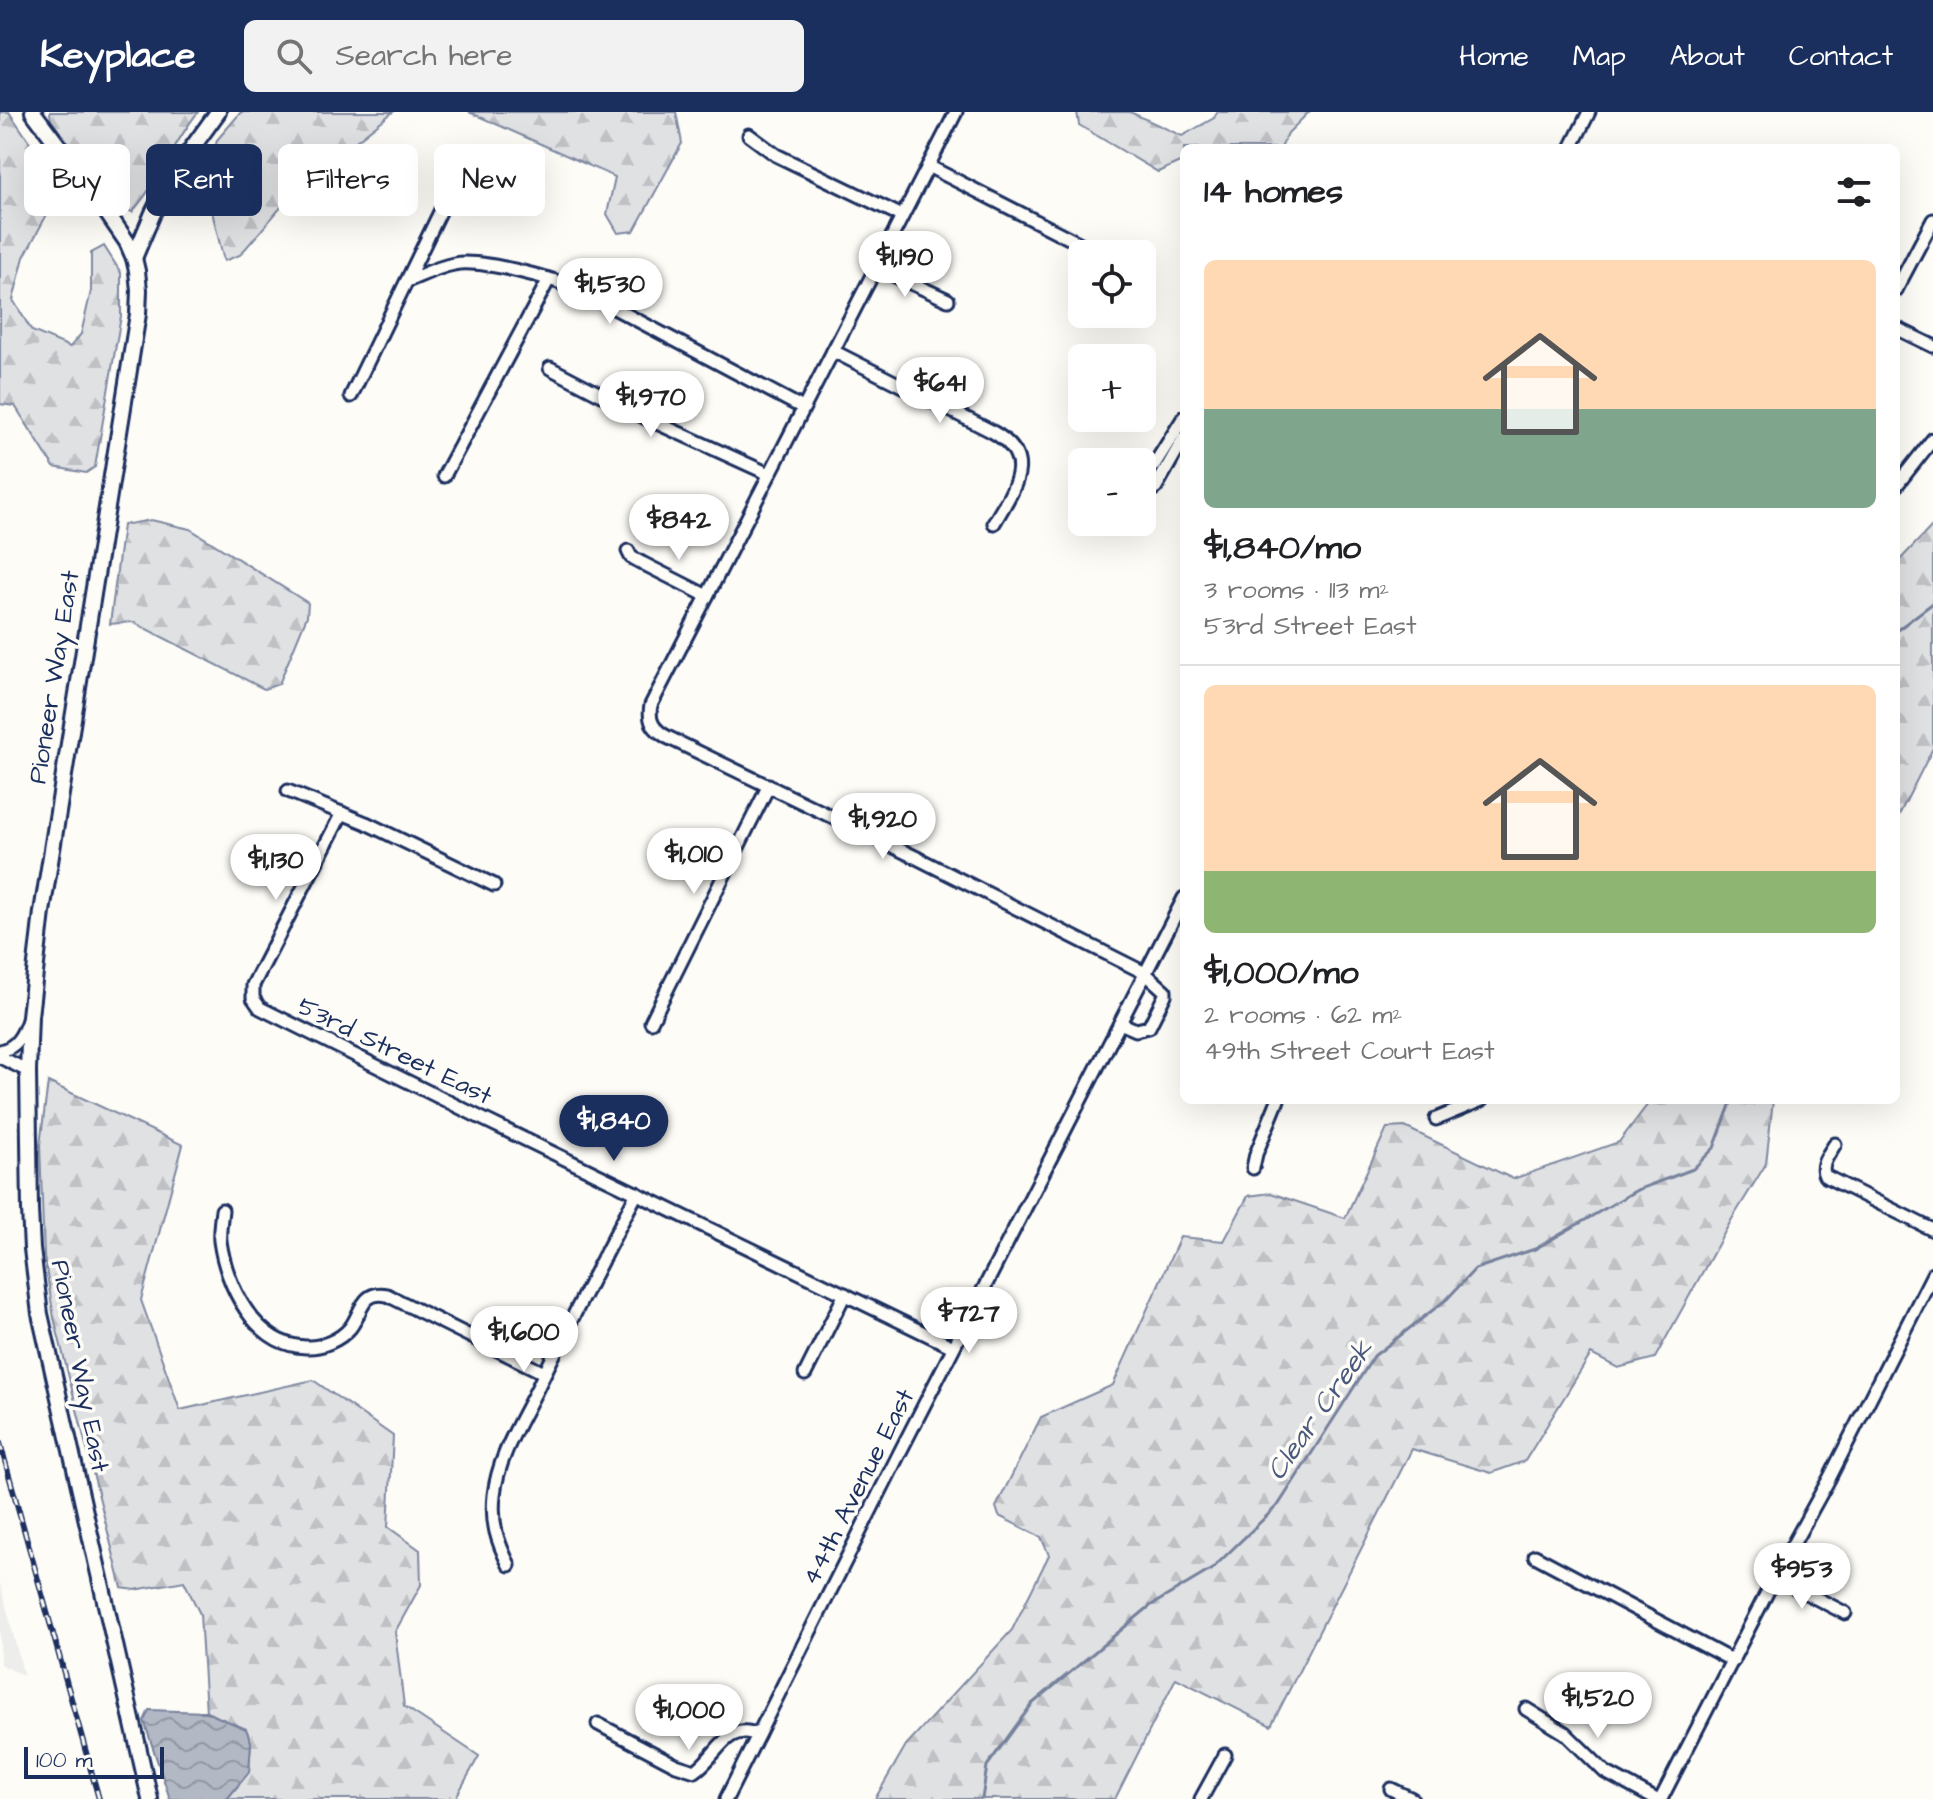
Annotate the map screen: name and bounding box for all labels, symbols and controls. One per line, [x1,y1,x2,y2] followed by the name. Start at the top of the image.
[244,20,804,92] search box
[40,30,196,82] text: Keyplace
[272,34,316,78] icon: search
[336,35,513,77] text: Search here
[1459,37,1529,76] text: Home
[1573,37,1626,76] text: Map
[1670,37,1745,76] text: About
[1789,37,1893,76] text: Contact
[24,144,130,216] chip: Buy
[146,144,262,216] chip: Rent
[278,144,418,216] chip: Filters
[434,144,545,216] chip: New
[1204,168,1343,216] text: 14 homes
[1832,170,1876,214] icon: filters
[840,231,970,299] pin: $1,190
[877,239,933,275] text: $1,190
[1068,240,1156,536] map controls
[1068,240,1156,328] button: locate
[545,258,675,326] pin: $1,530
[575,266,645,302] text: $1,530
[1468,312,1612,456] icon: home
[1068,344,1156,432] button: +
[893,357,987,425] pin: $641
[914,365,966,401] text: $641
[586,371,716,439] pin: $1,970
[616,379,686,415] text: $1,970
[1068,448,1156,536] button: −
[632,494,726,562] pin: $842
[647,502,711,538] text: $842
[1204,524,1361,572] text: $1,840/mo
[19,567,91,787] street label: Pioneer Way East
[1204,572,1389,608] text: 3 rooms · 113 m²
[1204,608,1417,644] text: 53rd Street East
[1468,737,1612,881] icon: home
[818,793,948,861] pin: $1,920
[849,801,917,837] text: $1,920
[629,828,759,896] pin: $1,010
[211,834,341,902] pin: $1,130
[665,836,723,872] text: $1,010
[248,842,304,878] text: $1,130
[1204,949,1359,997] text: $1,000/mo
[292,988,499,1114] street label: 53rd Street East
[1204,997,1402,1033] text: 2 rooms · 62 m²
[1204,1033,1495,1069] text: 49th Street Court East
[549,1095,679,1163] pin: $1,840
[577,1103,651,1139] text: $1,840
[40,1257,118,1476] street label: Pioneer Way East
[922,1287,1016,1355] pin: $727
[938,1295,1000,1331] text: $727
[459,1306,589,1374] pin: $1,600
[488,1314,560,1350] text: $1,600
[1257,1331,1383,1488] water label: Clear Creek
[793,1382,923,1592] street label: 44th Avenue East
[1755,1543,1849,1611] pin: $953
[1772,1551,1832,1587] text: $953
[1533,1672,1663,1740] pin: $1,520
[1562,1680,1634,1716] text: $1,520
[624,1684,754,1752] pin: $1,000
[653,1692,725,1728] text: $1,000
[24,1743,164,1779] scale bar
[36,1745,93,1776] text: 100 m

